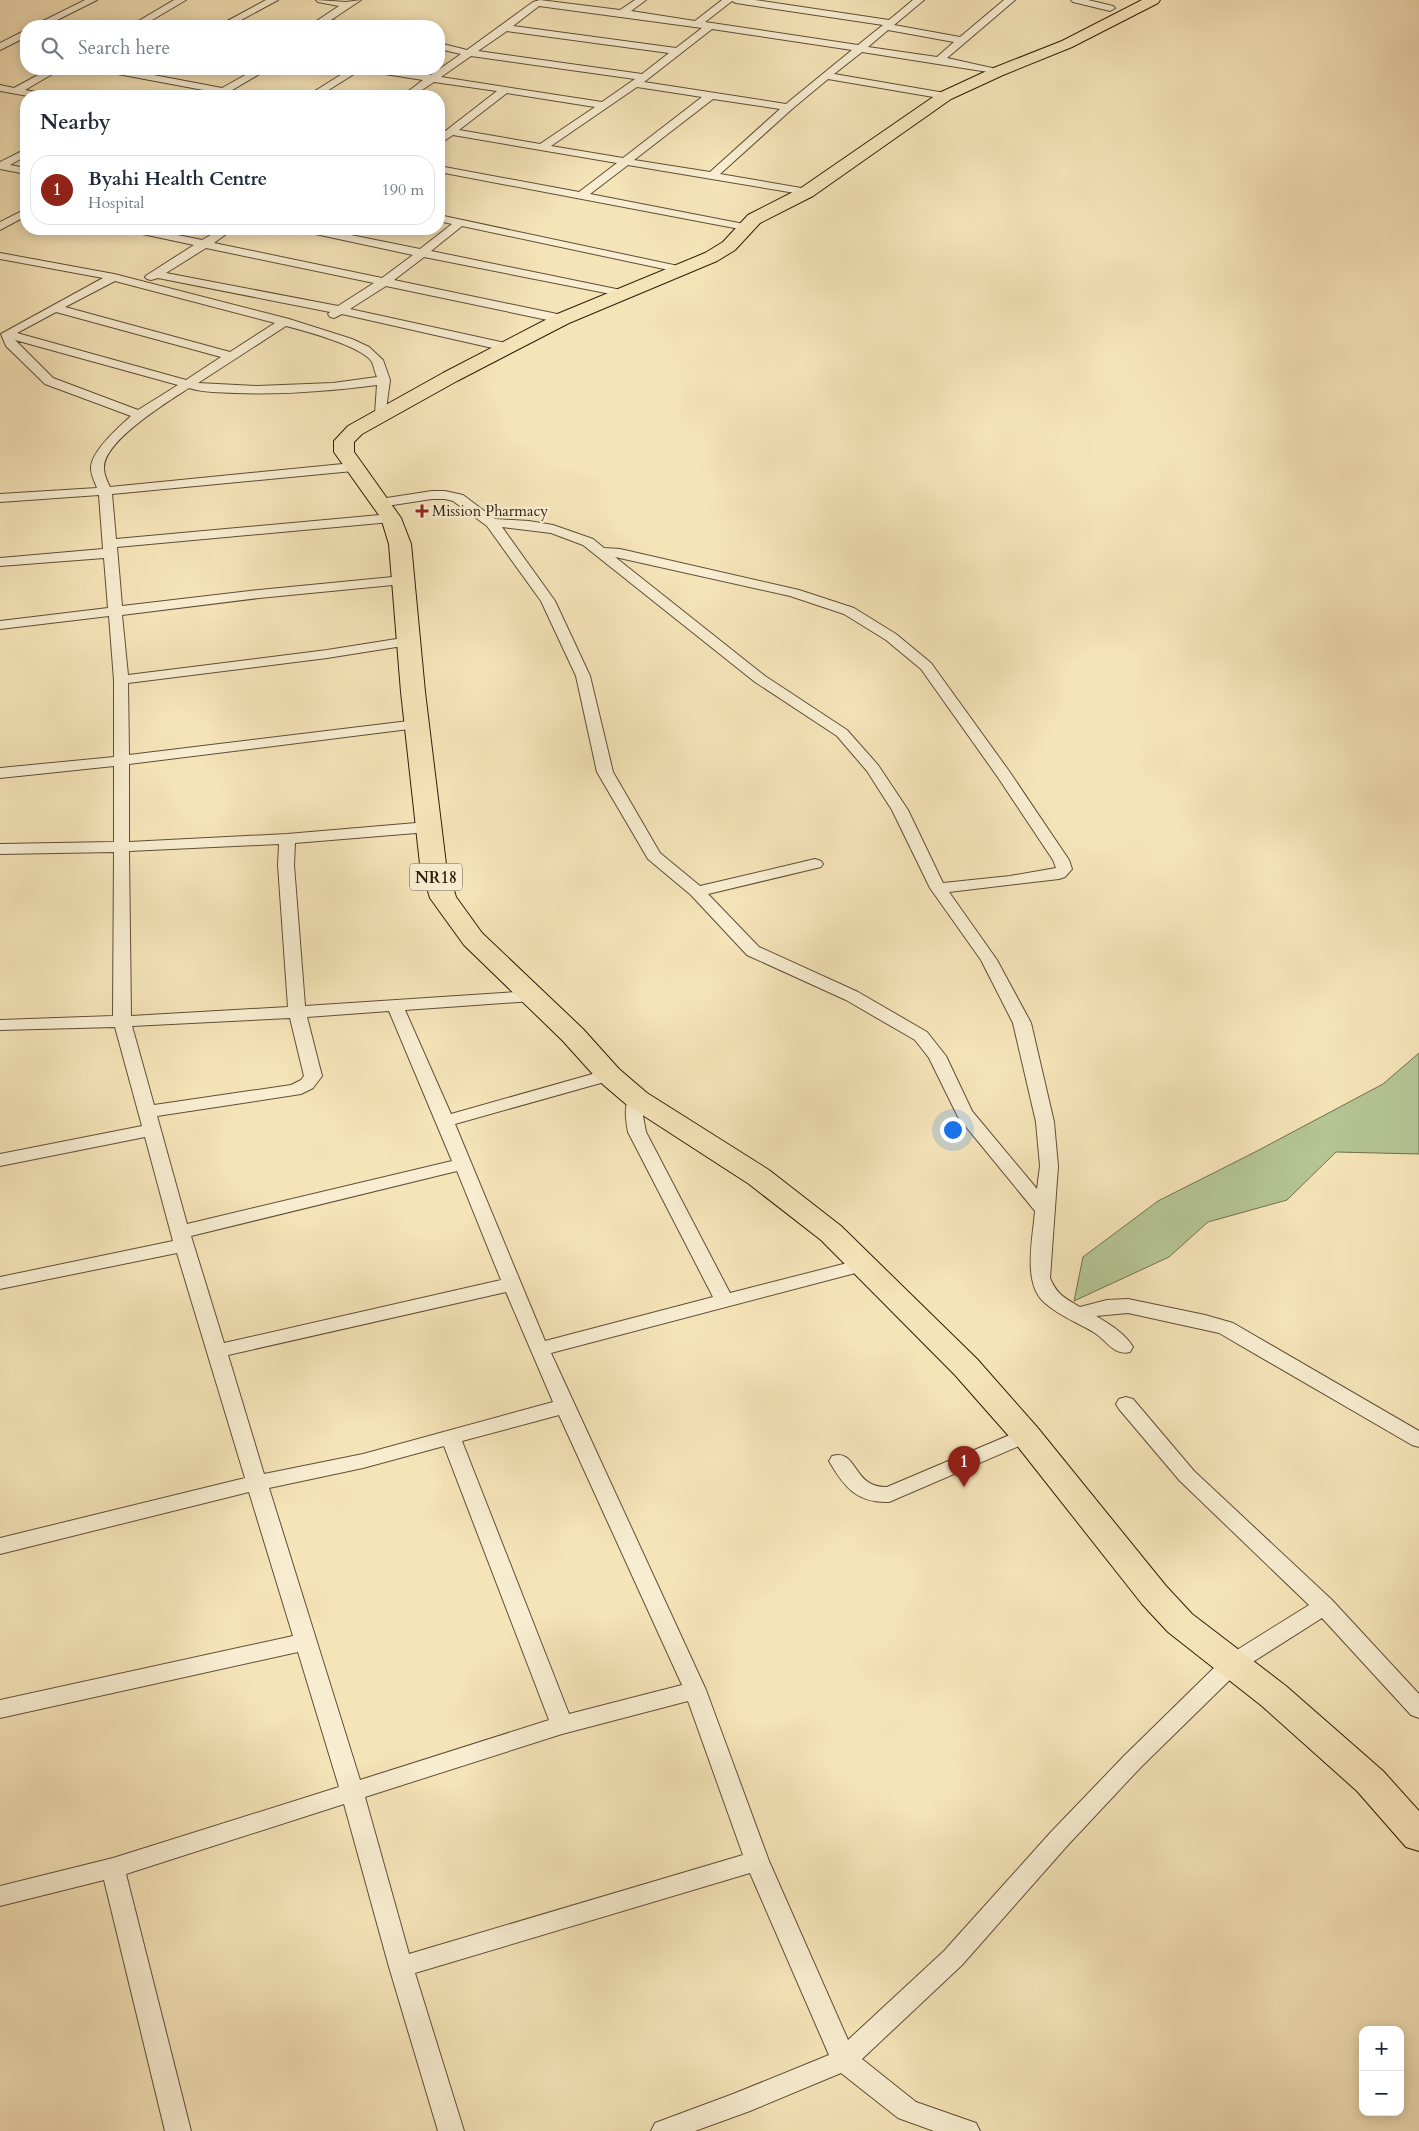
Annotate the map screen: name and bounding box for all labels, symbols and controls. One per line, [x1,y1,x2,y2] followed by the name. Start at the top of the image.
[20,20,445,75] search box
[38,34,66,62] icon: search
[78,35,170,61] text: Search here
[40,108,111,137] text: Nearby
[88,166,267,192] text: Byahi Health Centre
[53,179,61,201] text: 1
[382,179,424,201] text: 190 m
[88,192,144,214] text: Hospital
[432,501,548,521] place label: Mission Pharmacy
[416,505,428,517] marker: Mission Pharmacy
[410,864,462,890] road number: NR18
[940,1117,966,1143] your location
[948,1446,980,1487] pin: 1
[1359,2026,1404,2116] map controls
[1359,2026,1404,2071] button: +
[1359,2071,1404,2116] button: −

